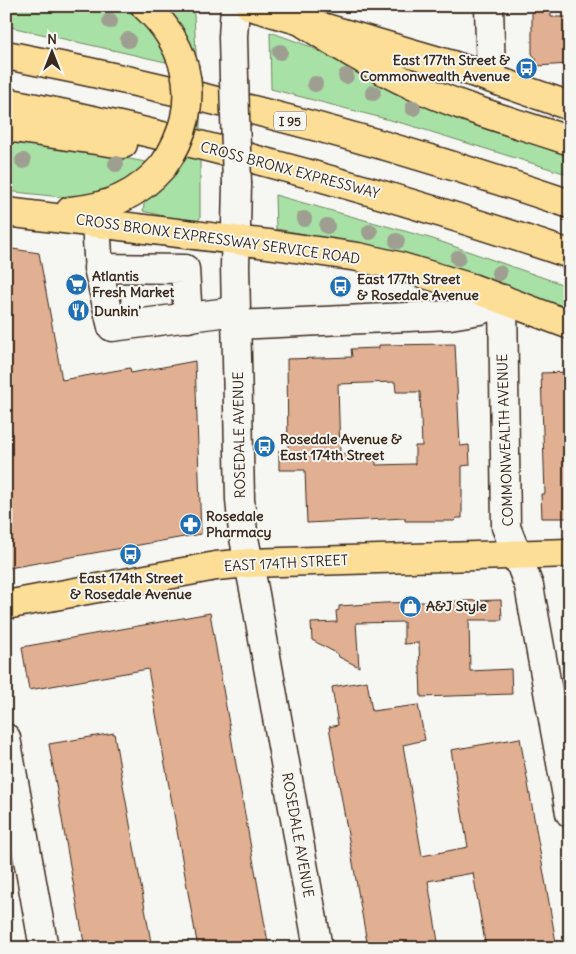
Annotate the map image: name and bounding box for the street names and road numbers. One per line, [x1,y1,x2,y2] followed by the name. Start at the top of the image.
[274,112,306,130] road number: I 95
[198,137,382,203] street label: CROSS BRONX EXPRESSWAY
[75,210,361,268] street label: CROSS BRONX EXPRESSWAY SERVICE ROAD
[493,353,517,527] street label: COMMONWEALTH AVENUE
[229,371,249,499] street label: ROSEDALE AVENUE
[224,551,348,575] street label: EAST 174TH STREET
[278,771,318,899] street label: ROSEDALE AVENUE

